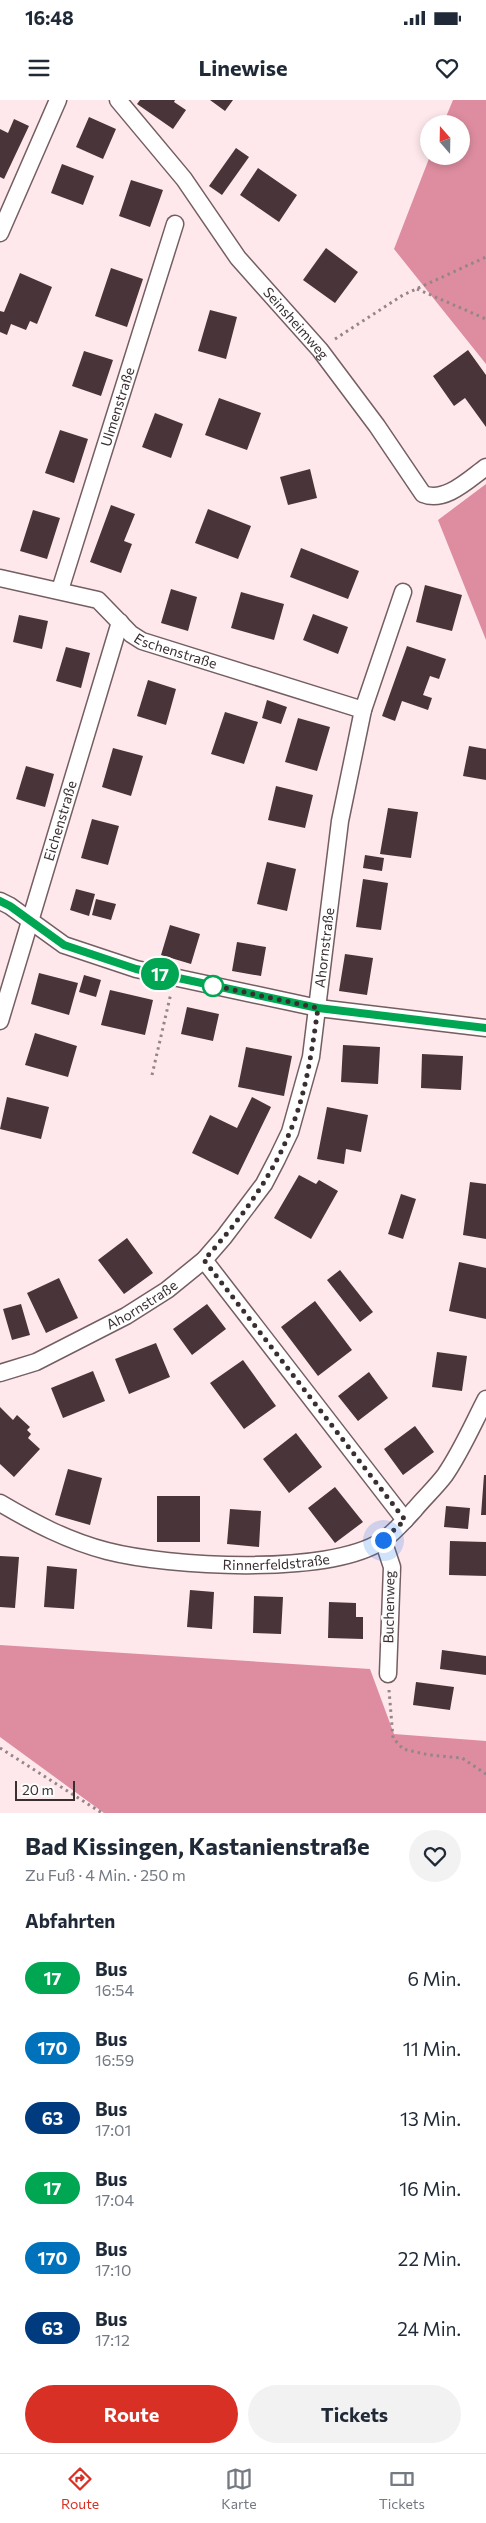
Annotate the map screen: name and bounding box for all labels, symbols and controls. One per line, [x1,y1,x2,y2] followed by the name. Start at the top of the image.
[25,6,74,29] text: 16:48
[25,54,53,82] icon: menu
[198,54,288,81] text: Linewise
[433,54,461,82] icon: heart
[420,115,470,165] north arrow
[420,115,470,165] map controls
[260,283,333,363] street label: Seinsheimweg
[97,365,138,448] street label: Ulmenstraße
[131,629,219,672] street label: Eschenstraße
[40,778,80,863] street label: Eichenstraße
[311,907,337,989] street label: Ahornstraße
[138,958,182,990] line badge: 17
[151,963,169,985] text: 17
[202,975,224,997] unlabelled marker
[103,1276,181,1333] street label: Ahornstraße
[371,1528,396,1553] your location
[223,1550,331,1573] street label: Rinnerfeldstraße
[379,1570,398,1644] street label: Buchenweg
[15,1778,75,1801] scale bar
[22,1781,54,1798] text: 20 m
[409,1830,461,1882] button: heart
[25,1831,370,1860] text: Bad Kissingen, Kastanienstraße
[25,1865,186,1884] text: Zu Fuß · 4 Min. · 250 m
[25,1909,115,1932] text: Abfahrten
[95,1957,127,1980] text: Bus
[43,1967,62,1989] text: 17
[407,1967,461,1990] text: 6 Min.
[95,1980,134,1999] text: 16:54
[95,2027,127,2050] text: Bus
[38,2037,67,2059] text: 170
[403,2037,461,2060] text: 11 Min.
[95,2050,134,2069] text: 16:59
[95,2097,127,2120] text: Bus
[42,2107,63,2129] text: 63
[400,2107,461,2130] text: 13 Min.
[95,2120,131,2139] text: 17:01
[95,2167,127,2190] text: Bus
[43,2177,62,2199] text: 17
[399,2177,461,2200] text: 16 Min.
[95,2190,134,2209] text: 17:04
[95,2237,127,2260] text: Bus
[38,2247,67,2269] text: 170
[398,2247,461,2270] text: 22 Min.
[95,2260,131,2279] text: 17:10
[95,2307,127,2330] text: Bus
[42,2317,63,2339] text: 63
[397,2317,461,2340] text: 24 Min.
[95,2330,130,2349] text: 17:12
[25,2385,238,2443] button: Route
[248,2385,461,2443] button: Tickets
[61,2465,99,2512] tab: Route
[221,2465,257,2512] tab: Karte
[379,2465,425,2512] tab: Tickets

